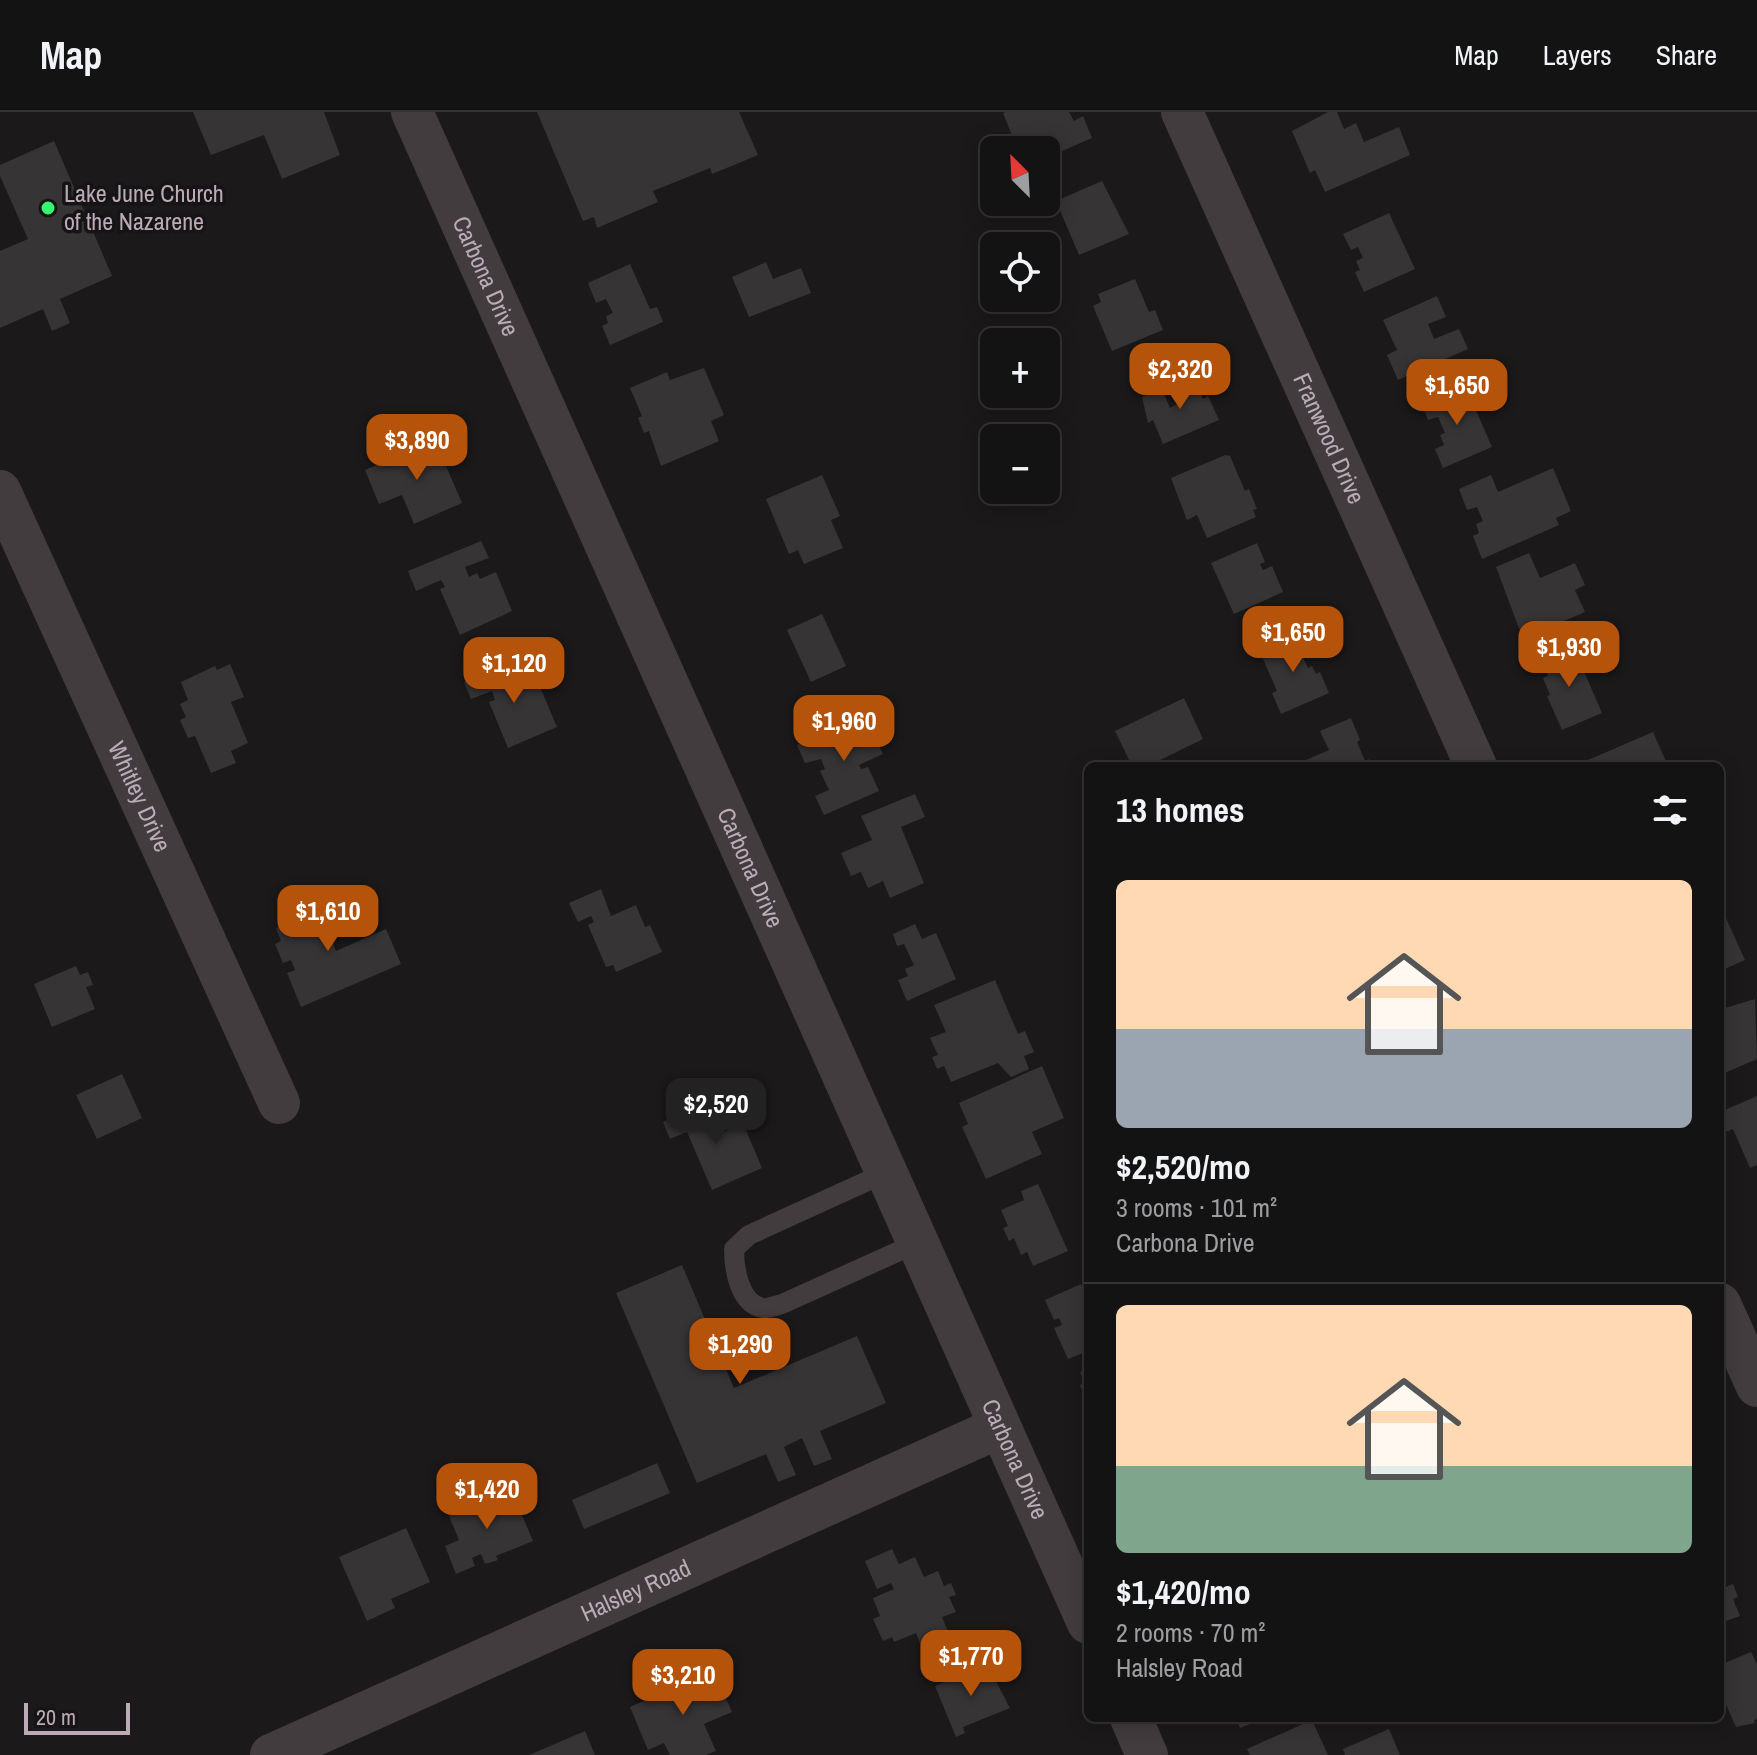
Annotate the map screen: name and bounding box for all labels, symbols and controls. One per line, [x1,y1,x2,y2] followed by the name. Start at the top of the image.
[40,30,102,81] text: Map
[1454,36,1499,74] text: Map
[1543,36,1612,74] text: Layers
[1656,36,1717,74] text: Share
[980,136,1060,216] north arrow
[980,136,1060,504] map controls
[64,177,224,237] place label: Lake June Church of the Nazarene
[39,199,57,217] marker: Lake June Church of the Nazarene
[446,211,527,341] street label: Carbona Drive
[980,232,1060,312] button: locate
[980,328,1060,408] button: +
[1115,343,1245,411] pin: $2,320
[1147,351,1213,386] text: $2,320
[1392,359,1522,427] pin: $1,650
[1424,367,1490,402] text: $1,650
[1286,368,1373,509] street label: Franwood Drive
[352,414,482,482] pin: $3,890
[384,422,450,457] text: $3,890
[980,424,1060,504] button: −
[1228,606,1358,674] pin: $1,650
[1260,614,1326,649] text: $1,650
[1504,621,1634,689] pin: $1,930
[1536,629,1602,664] text: $1,930
[449,637,579,705] pin: $1,120
[481,645,547,680] text: $1,120
[779,695,909,763] pin: $1,960
[811,703,877,738] text: $1,960
[101,736,179,857] street label: Whitley Drive
[1116,787,1245,833] text: 13 homes
[1648,788,1692,832] icon: filters
[710,802,792,932] street label: Carbona Drive
[263,885,393,953] pin: $1,610
[295,893,361,928] text: $1,610
[1332,932,1476,1076] icon: home
[651,1078,781,1146] pin: $2,520
[683,1086,749,1121] text: $2,520
[1116,1144,1251,1190] text: $2,520/mo
[1116,1190,1277,1225] text: 3 rooms · 101 m²
[1116,1225,1255,1260] text: Carbona Drive
[675,1318,805,1386] pin: $1,290
[707,1326,773,1361] text: $1,290
[1332,1357,1476,1501] icon: home
[975,1394,1056,1524] street label: Carbona Drive
[422,1463,552,1531] pin: $1,420
[454,1471,520,1506] text: $1,420
[575,1551,695,1629] street label: Halsley Road
[1116,1569,1251,1615] text: $1,420/mo
[1116,1615,1265,1650] text: 2 rooms · 70 m²
[906,1630,1036,1698] pin: $1,770
[938,1638,1004,1673] text: $1,770
[618,1649,748,1717] pin: $3,210
[1116,1650,1243,1685] text: Halsley Road
[650,1657,716,1692] text: $3,210
[24,1699,130,1735] scale bar
[36,1702,76,1732] text: 20 m

